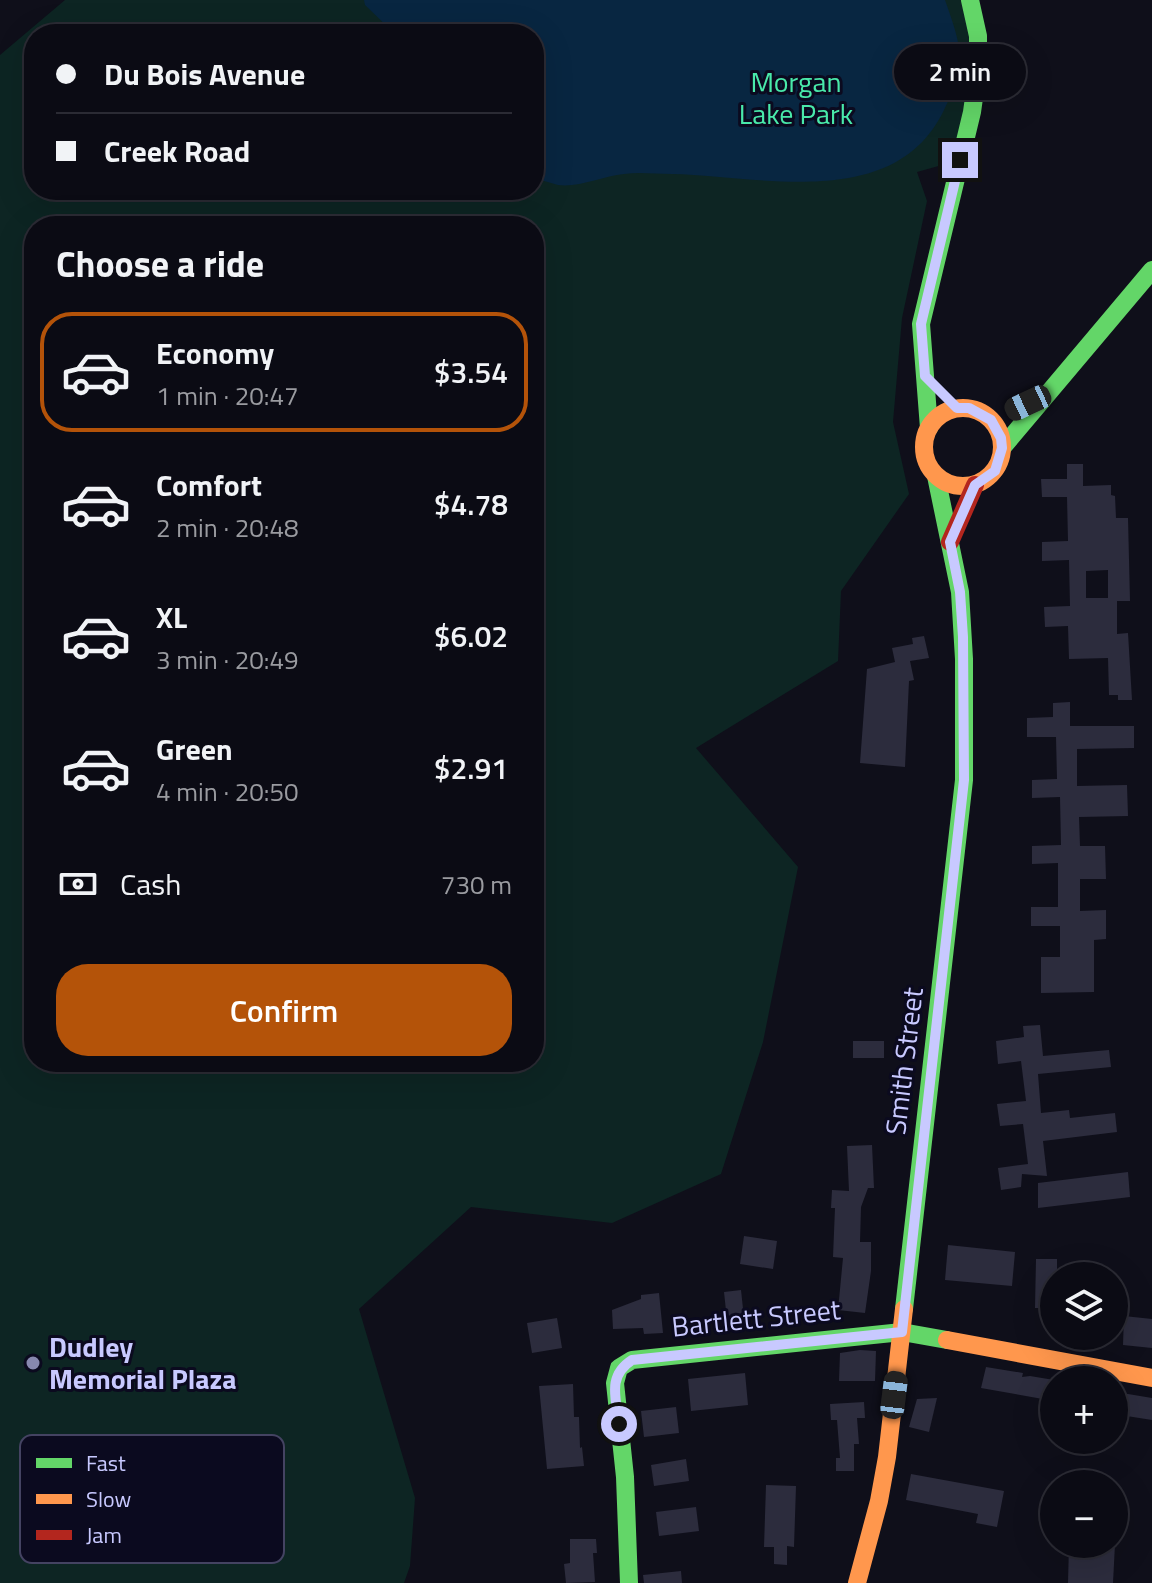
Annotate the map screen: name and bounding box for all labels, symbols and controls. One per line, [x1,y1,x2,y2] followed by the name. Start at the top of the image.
[894,44,1026,100] callout: 2 min
[104,51,305,97] text: Du Bois Avenue
[929,52,991,91] text: 2 min
[739,60,853,135] park label: Morgan Lake Park
[104,128,250,174] text: Creek Road
[942,142,978,178] route end
[56,236,264,291] text: Choose a ride
[156,330,274,376] text: Economy
[60,336,132,408] icon: car
[434,349,508,395] text: $3.54
[156,376,299,415] text: 1 min · 20:47
[1001,382,1055,424] car
[156,462,262,508] text: Comfort
[60,468,132,540] icon: car
[434,481,508,527] text: $4.78
[156,508,299,547] text: 2 min · 20:48
[156,594,187,640] text: XL
[60,600,132,672] icon: car
[434,613,508,659] text: $6.02
[156,640,299,679] text: 3 min · 20:49
[156,726,233,772] text: Green
[60,732,132,804] icon: car
[434,745,508,791] text: $2.91
[156,772,299,811] text: 4 min · 20:50
[120,861,181,907] text: Cash
[56,862,100,906] icon: cash
[441,865,512,904] text: 730 m
[56,964,512,1056] button: Confirm
[873,985,934,1137] street label: Smith Street
[1040,1262,1128,1558] map controls
[1040,1262,1128,1350] button: layers
[670,1287,843,1348] street label: Bartlett Street
[49,1325,237,1400] place label: Dudley Memorial Plaza
[24,1354,42,1372] marker: Dudley Memorial Plaza
[1040,1366,1128,1454] button: +
[879,1370,909,1420] car
[601,1406,637,1442] route start
[20,1435,284,1563] legend
[86,1446,126,1480] text: Fast
[1040,1470,1128,1558] button: −
[86,1482,132,1516] text: Slow
[86,1518,122,1552] text: Jam

